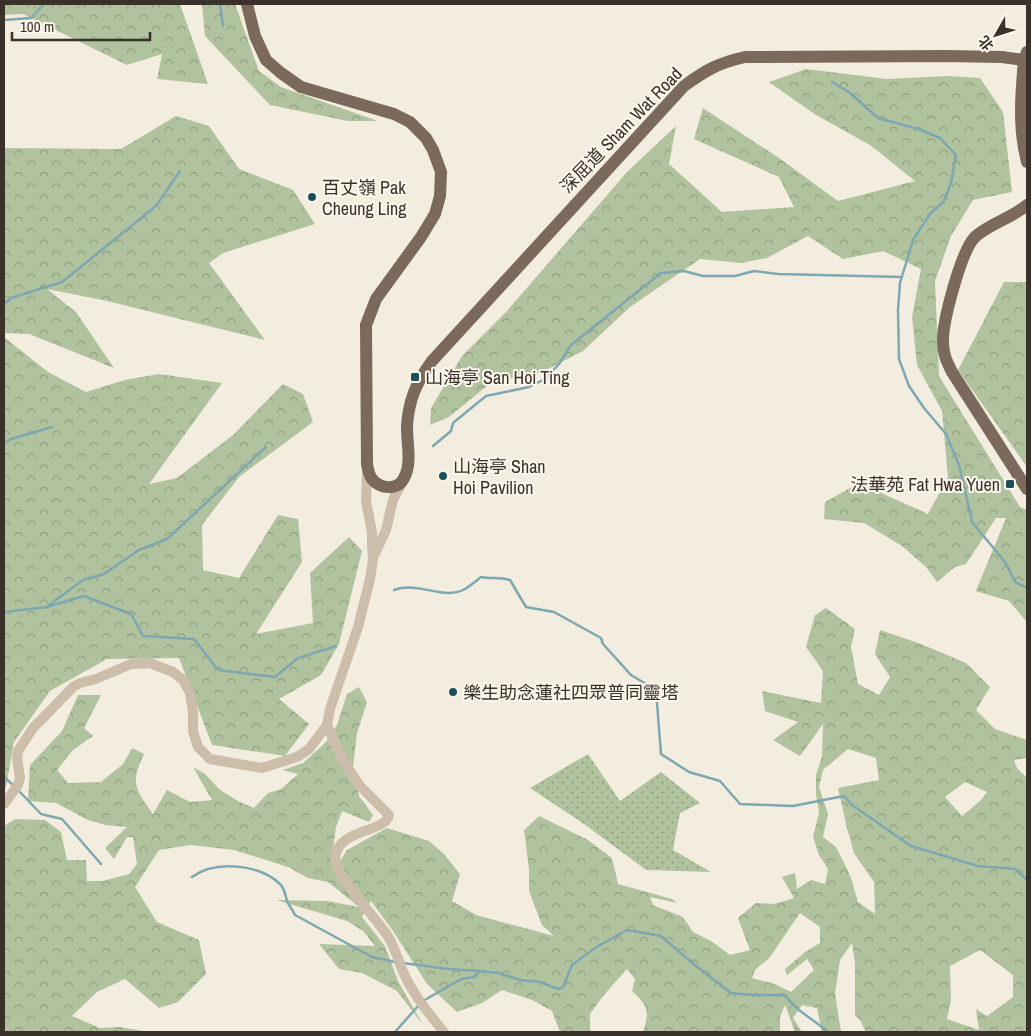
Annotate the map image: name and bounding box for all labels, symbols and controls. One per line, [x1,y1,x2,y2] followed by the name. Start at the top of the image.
[12,10,150,42] scale bar
[971,10,1021,60] north arrow
[20,16,54,37] text: 100 m
[974,32,997,54] text: 北
[554,62,688,198] street label: 深屈道 Sham Wat Road
[322,175,407,221] place label: 百丈嶺 Pak Cheung Ling
[306,191,318,203] marker: 百丈嶺 Pak Cheung Ling
[425,365,570,390] place label: 山海亭 San Hoi Ting
[409,371,421,383] marker: 山海亭 San Hoi Ting
[453,454,546,500] place label: 山海亭 Shan Hoi Pavilion
[437,470,449,482] marker: 山海亭 Shan Hoi Pavilion
[850,472,1000,497] place label: 法華苑 Fat Hwa Yuen
[1004,478,1016,490] marker: 法華苑 Fat Hwa Yuen
[463,680,679,705] place label: 樂生助念蓮社四眾普同靈塔
[447,686,459,698] marker: 樂生助念蓮社四眾普同靈塔

